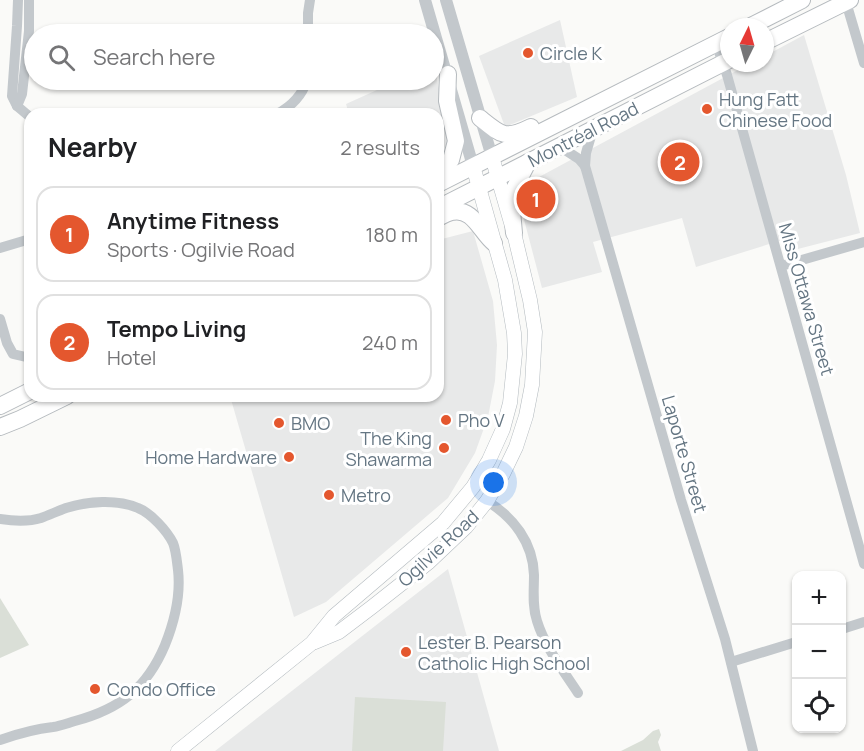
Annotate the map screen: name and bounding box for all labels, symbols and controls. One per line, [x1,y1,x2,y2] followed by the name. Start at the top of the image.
[720,18,774,72] north arrow
[24,24,444,90] search box
[45,41,78,74] icon: search
[540,41,602,65] place label: Circle K
[93,42,215,72] text: Search here
[521,46,535,60] marker: Circle K
[719,87,832,132] place label: Hung Fatt Chinese Food
[524,96,642,172] street label: Montréal Road
[700,102,714,116] marker: Hung Fatt Chinese Food
[48,129,137,165] text: Nearby
[340,134,420,161] text: 2 results
[660,140,700,184] pin: 2
[516,176,556,222] pin: 1
[107,206,279,236] text: Anytime Fitness
[774,220,840,378] street label: Miss Ottawa Street
[65,221,74,248] text: 1
[365,221,418,248] text: 180 m
[107,236,295,263] text: Sports · Ogilvie Road
[107,314,246,344] text: Tempo Living
[64,329,75,356] text: 2
[362,329,418,356] text: 240 m
[107,344,157,371] text: Hotel
[657,393,713,515] street label: Laporte Street
[458,408,505,432] place label: Pho V
[291,411,330,435] place label: BMO
[439,413,453,427] marker: Pho V
[272,416,286,430] marker: BMO
[346,426,432,471] place label: The King Shawarma
[437,441,451,455] marker: The King Shawarma
[145,445,277,469] place label: Home Hardware
[282,450,296,464] marker: Home Hardware
[479,468,508,497] your location
[341,483,391,507] place label: Metro
[322,488,336,502] marker: Metro
[392,504,484,592] street label: Ogilvie Road
[792,571,846,733] map controls
[792,571,846,625] button: +
[792,625,846,679] button: −
[418,630,590,675] place label: Lester B. Pearson Catholic High School
[399,645,413,659] marker: Lester B. Pearson Catholic High School
[107,677,216,701] place label: Condo Office
[792,679,846,733] button: locate
[88,682,102,696] marker: Condo Office

